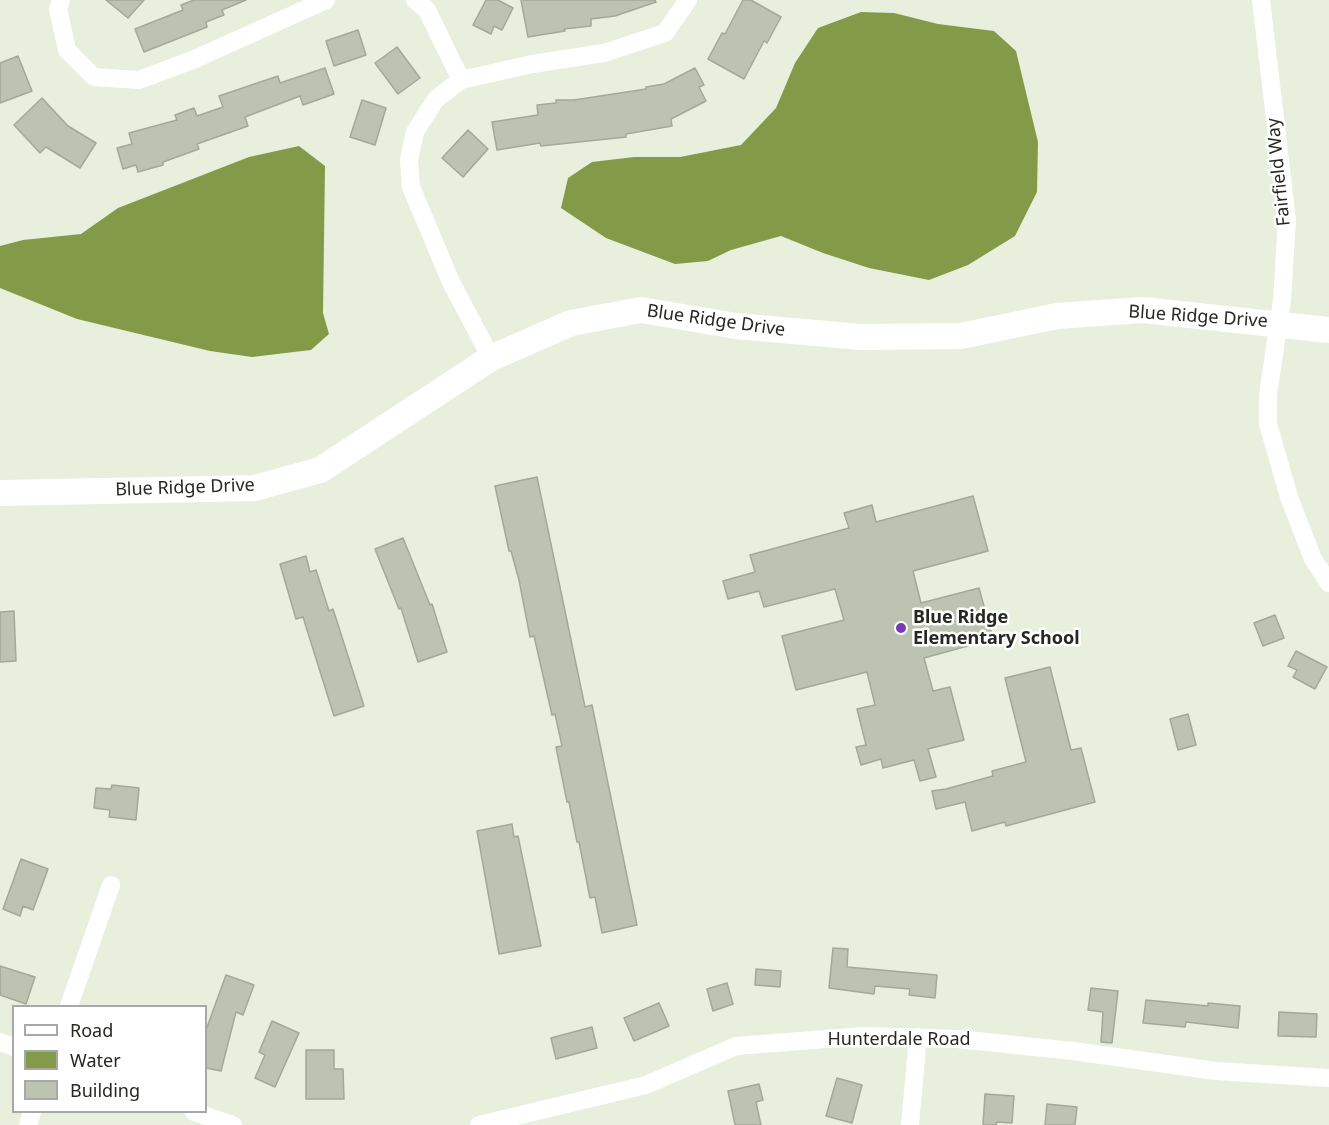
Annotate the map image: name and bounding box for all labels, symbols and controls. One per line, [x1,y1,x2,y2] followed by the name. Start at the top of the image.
[1263,117,1295,227] street label: Fairfield Way
[645,301,787,341] street label: Blue Ridge Drive
[1128,301,1268,333] street label: Blue Ridge Drive
[115,475,255,501] street label: Blue Ridge Drive
[913,607,1080,650] place label: Blue Ridge Elementary School
[894,621,908,635] marker: Blue Ridge Elementary School
[12,1005,207,1113] legend
[70,1018,113,1042] text: Road
[827,1029,971,1051] street label: Hunterdale Road
[70,1048,121,1072] text: Water
[70,1078,140,1102] text: Building

